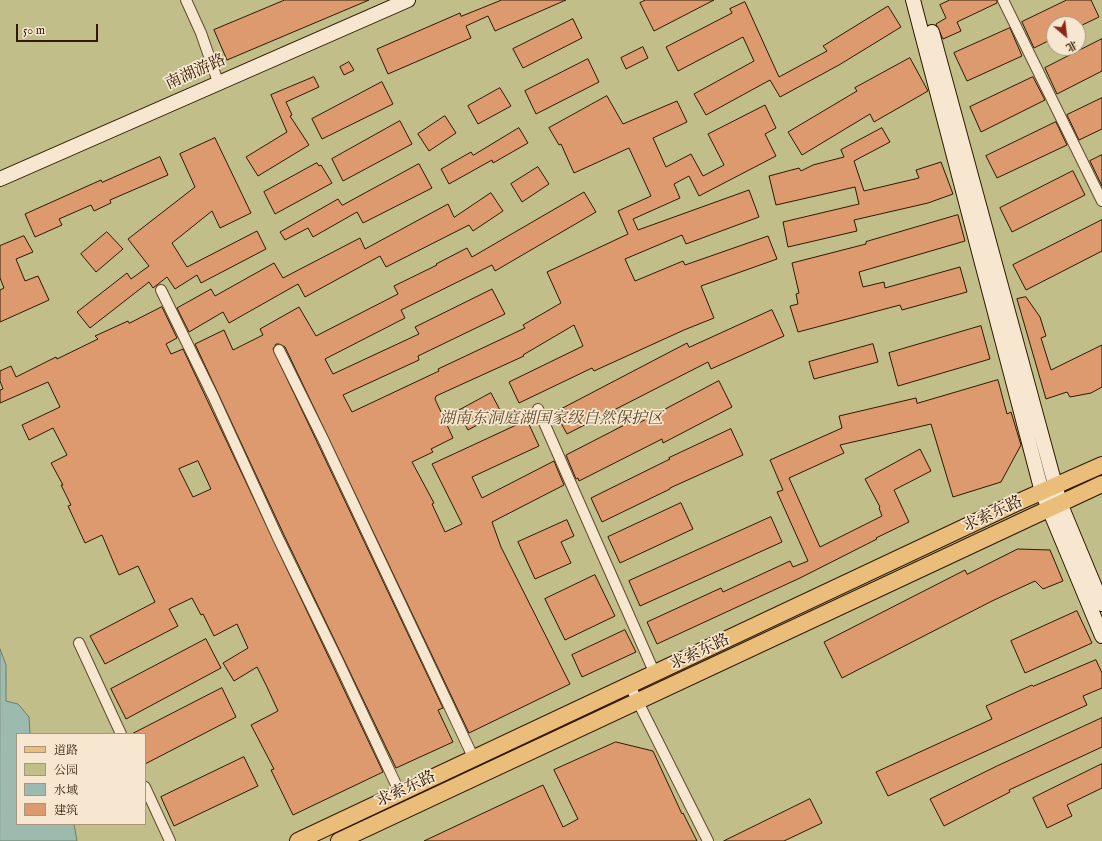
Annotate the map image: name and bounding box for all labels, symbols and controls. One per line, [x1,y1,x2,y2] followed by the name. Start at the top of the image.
[18,16,100,42] scale bar
[1046,16,1086,56] north arrow
[23,23,45,38] text: 50 m
[1063,37,1079,54] text: 北
[163,51,229,95] street label: 南湖游路
[439,410,663,430] park label: 湖南东洞庭湖国家级自然保护区
[960,493,1026,537] street label: 求索东路
[667,631,733,675] street label: 求索东路
[16,733,146,825] legend
[54,743,78,758] text: 道路
[54,763,78,778] text: 公园
[373,768,439,812] street label: 求索东路
[54,783,78,798] text: 水域
[54,803,78,818] text: 建筑

